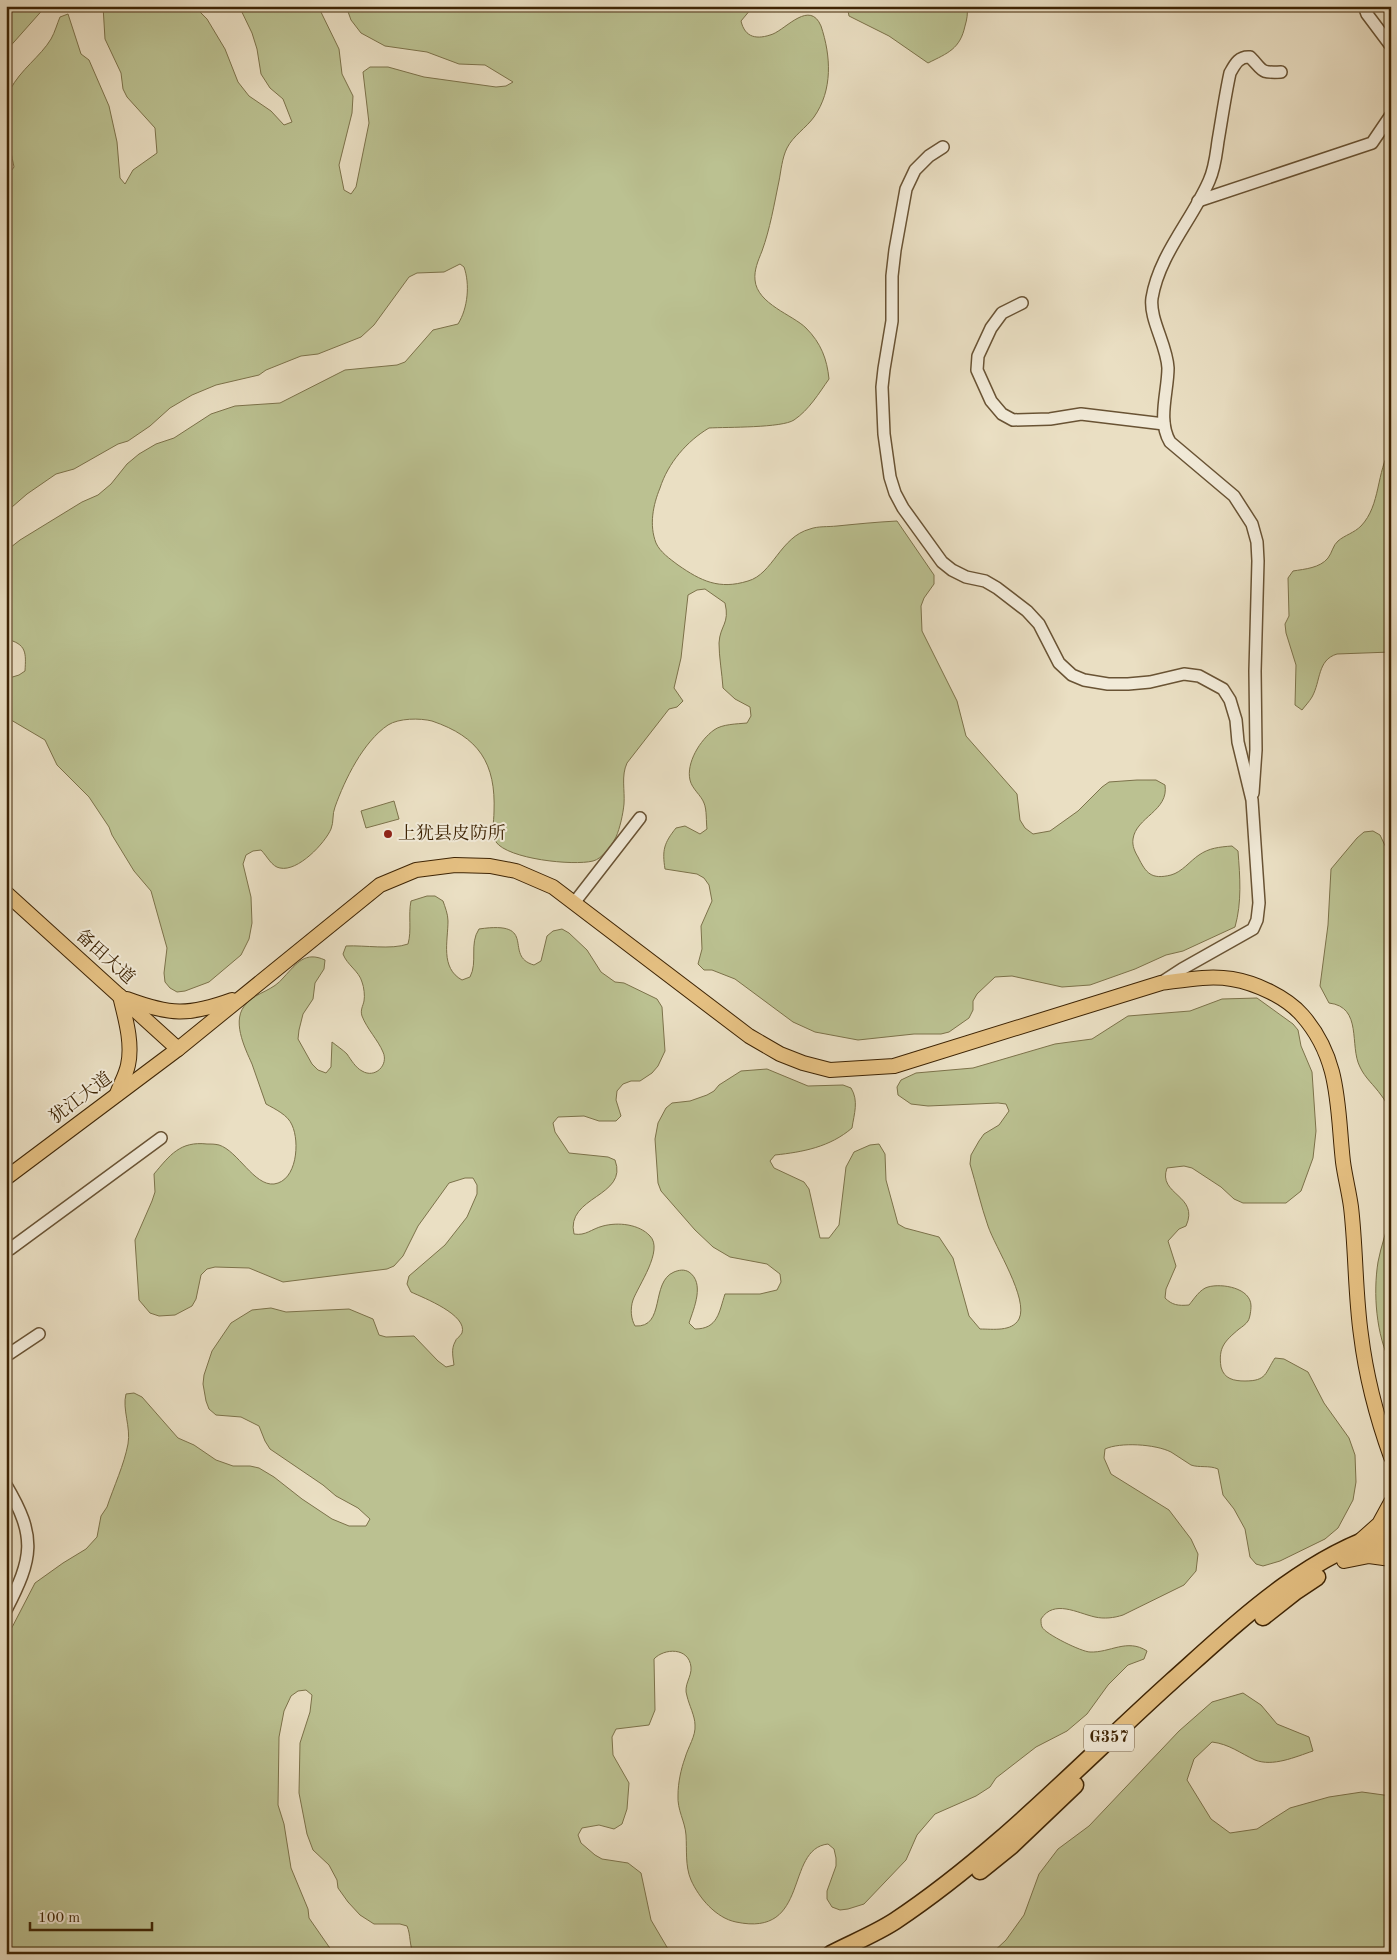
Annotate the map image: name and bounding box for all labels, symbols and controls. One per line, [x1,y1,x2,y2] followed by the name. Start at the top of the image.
[398,823,506,843] place label: 上犹县皮防所
[382,828,394,840] marker: 上犹县皮防所
[72,925,139,988] street label: 备田大道
[46,1068,115,1127] street label: 犹江大道
[1084,1725,1134,1752] road number: G357
[30,1900,152,1932] scale bar
[38,1911,80,1926] text: 100 m

